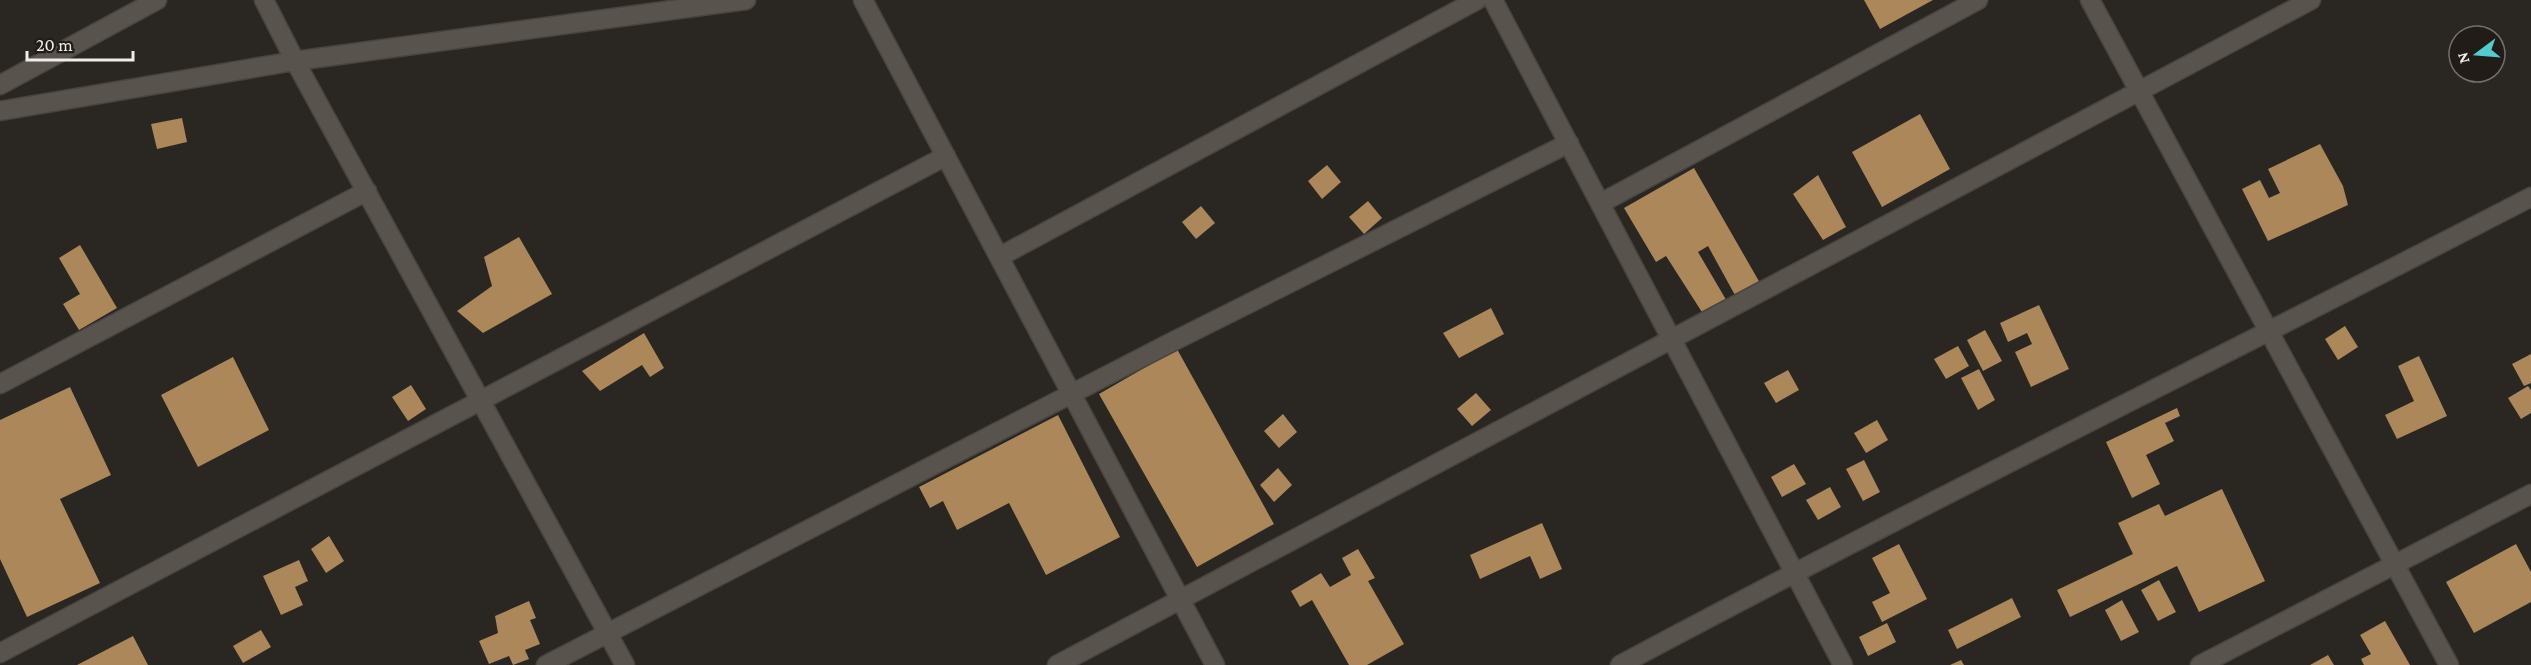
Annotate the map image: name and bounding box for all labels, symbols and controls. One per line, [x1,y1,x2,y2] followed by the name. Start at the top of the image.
[27,24,134,62] scale bar
[2447,24,2507,84] north arrow
[36,35,73,55] text: 20 m
[2453,50,2473,66] text: N

